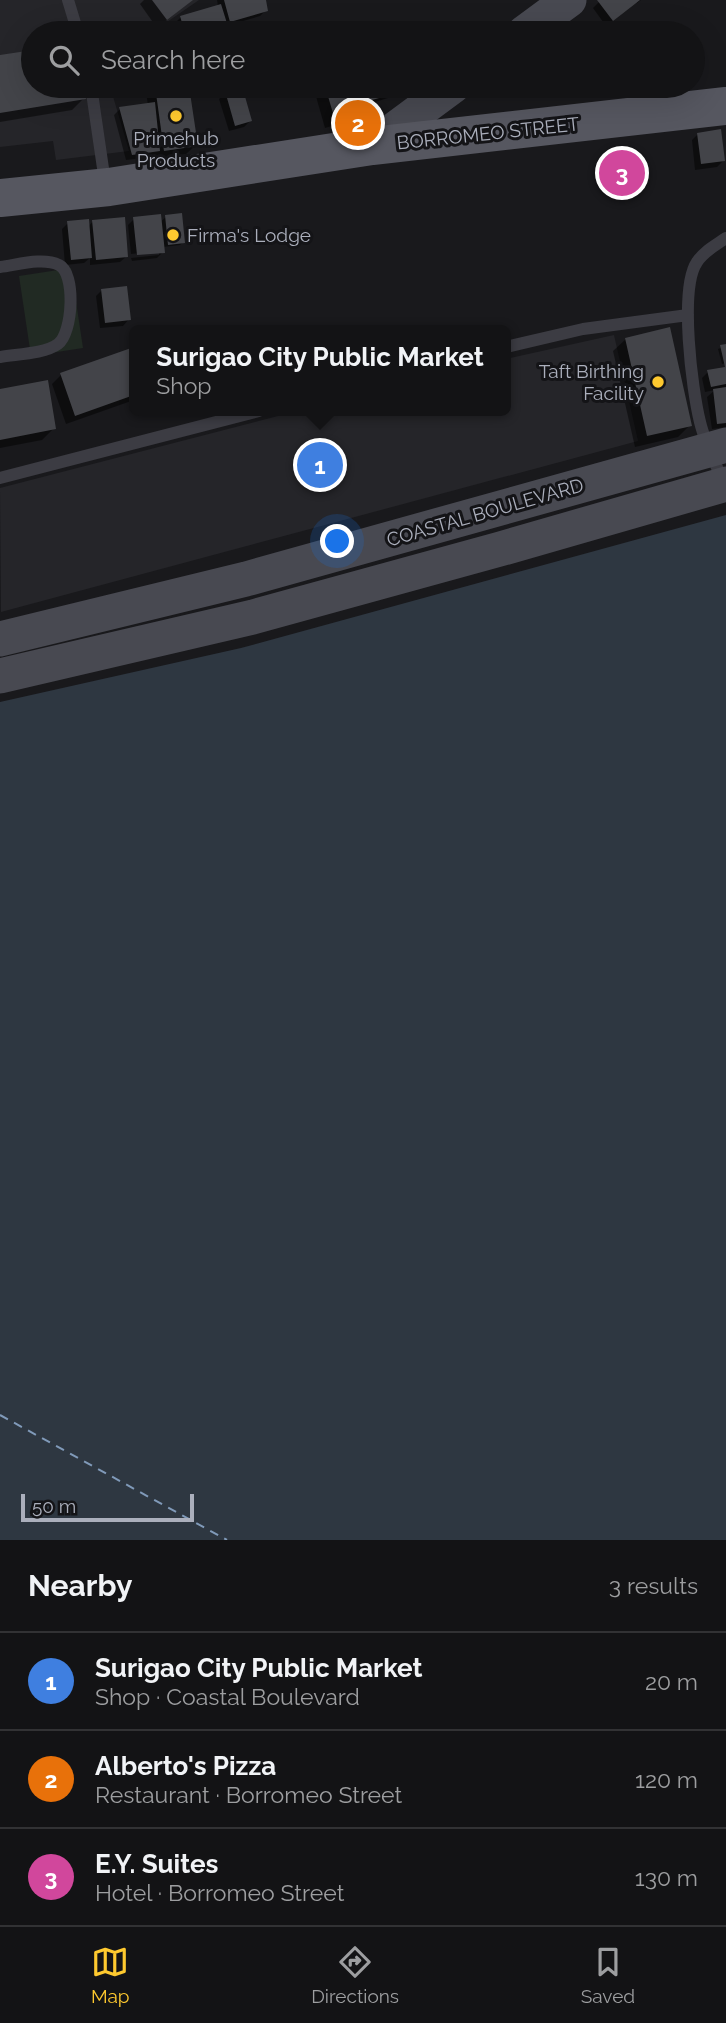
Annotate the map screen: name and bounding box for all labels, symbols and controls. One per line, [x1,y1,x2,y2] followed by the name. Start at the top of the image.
[21,21,705,98] search box
[45,41,83,79] icon: search
[101,45,245,75] text: Search here
[335,97,381,149] pin: 2
[168,108,184,124] marker: Primehub Products
[396,112,581,154] street label: BORROMEO STREET
[133,127,219,171] place label: Primehub Products
[599,147,645,199] pin: 3
[187,224,311,246] place label: Firma's Lodge
[165,227,181,243] marker: Firma's Lodge
[129,325,511,416] popup
[156,342,484,372] text: Surigao City Public Market
[539,360,644,404] place label: Taft Birthing Facility
[156,372,212,399] text: Shop
[650,374,666,390] marker: Taft Birthing Facility
[297,439,343,491] pin: 1
[384,473,586,551] street label: COASTAL BOULEVARD
[320,524,354,558] your location
[21,1491,194,1523] scale bar
[32,1495,76,1517] text: 50 m
[28,1568,132,1603] text: Nearby
[609,1572,698,1599] text: 3 results
[95,1653,422,1683] text: Surigao City Public Market
[45,1668,57,1695] text: 1
[645,1668,698,1695] text: 20 m
[95,1683,360,1710] text: Shop · Coastal Boulevard
[95,1751,276,1781] text: Alberto's Pizza
[45,1766,57,1793] text: 2
[635,1766,698,1793] text: 120 m
[95,1781,402,1808] text: Restaurant · Borromeo Street
[95,1849,218,1879] text: E.Y. Suites
[45,1864,57,1891] text: 3
[635,1864,698,1891] text: 130 m
[95,1879,344,1906] text: Hotel · Borromeo Street
[91,1943,130,2007] tab: Map
[311,1943,399,2007] tab: Directions
[581,1943,635,2007] tab: Saved

